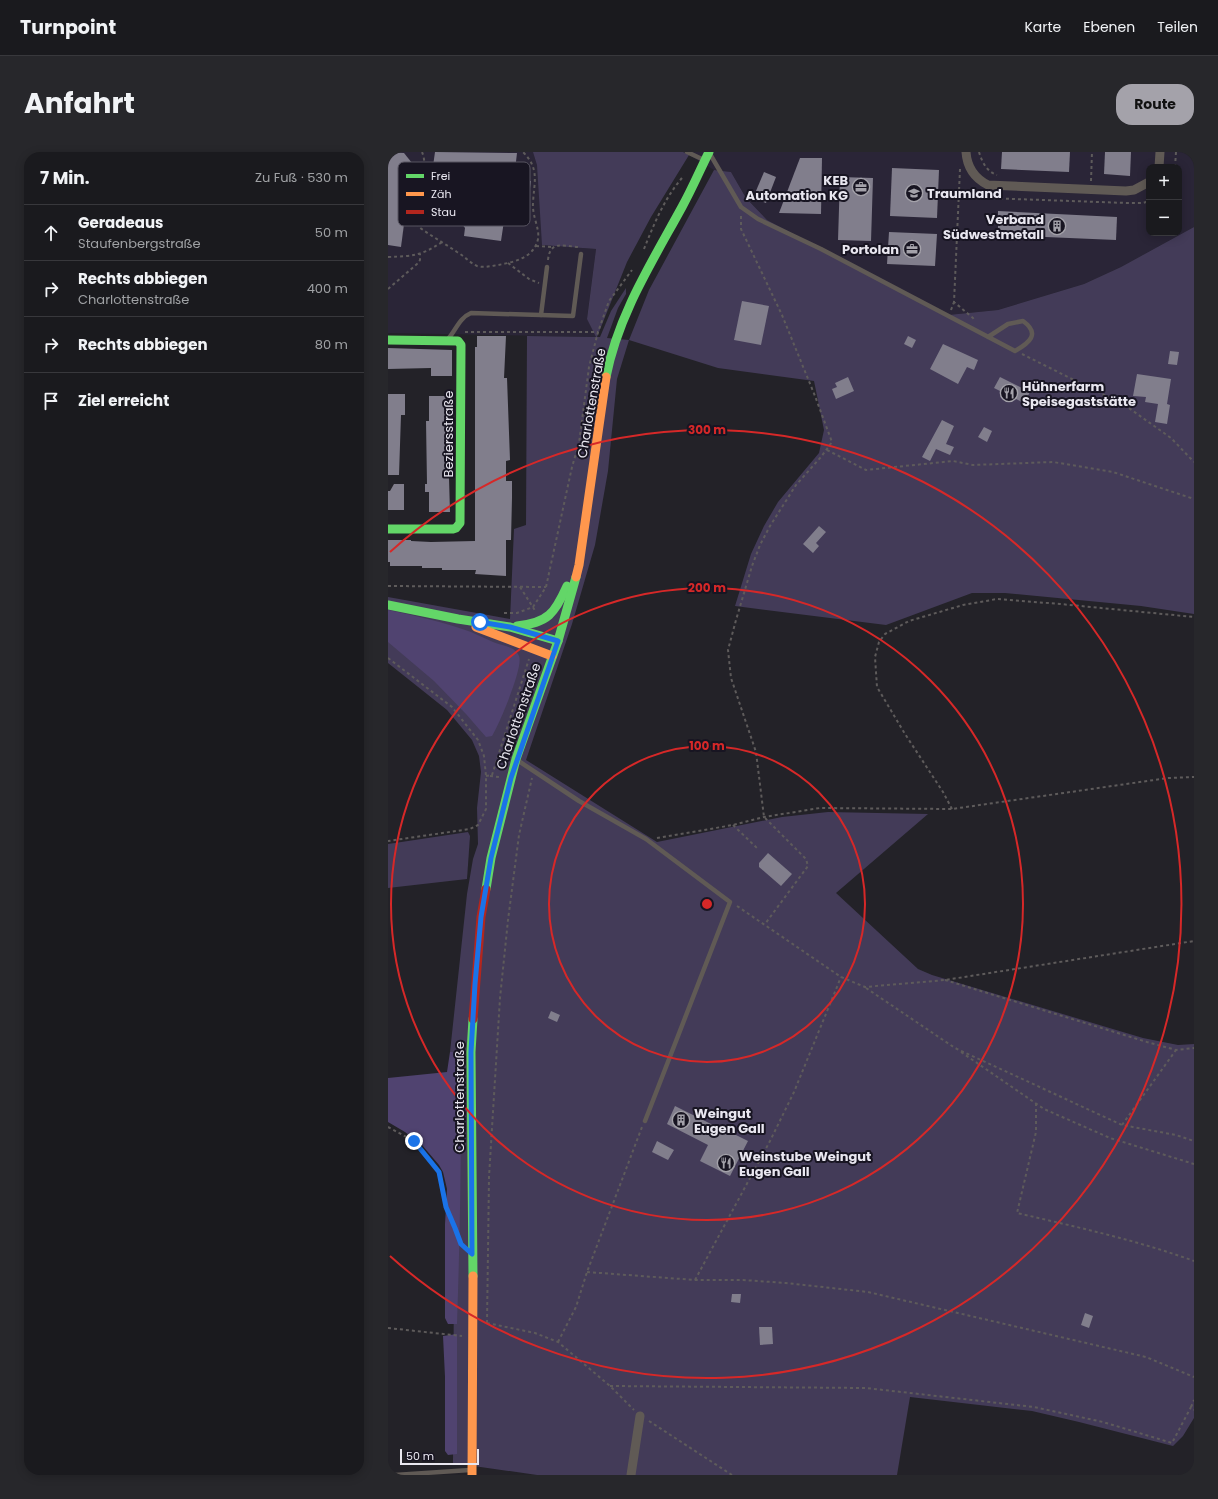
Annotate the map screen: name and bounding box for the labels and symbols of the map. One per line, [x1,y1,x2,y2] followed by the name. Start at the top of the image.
[398,162,530,226] legend
[431,168,450,184] text: Frei
[746,171,848,205] place label: KEB Automation KG
[851,177,871,197] office icon: KEB Automation KG
[904,183,924,203] school or university icon: Traumland
[927,184,1002,203] place label: Traumland
[431,186,451,202] text: Zäh
[431,204,456,220] text: Stau
[943,210,1044,244] place label: Verband Südwestmetall
[1047,216,1067,236] building icon: Verband Südwestmetall
[902,239,922,259] office icon: Portolan
[842,240,899,259] place label: Portolan
[572,347,611,460] street label: Charlottenstraße
[1022,377,1136,411] place label: Hühnerfarm Speisegaststätte
[999,383,1019,403] restaurant icon: Hühnerfarm Speisegaststätte
[439,391,458,477] street label: Beziersstraße
[688,421,726,438] text: 300 m
[688,579,726,596] text: 200 m
[471,613,489,631] route start
[491,660,546,772] street label: Charlottenstraße
[689,737,725,754] text: 100 m
[700,897,714,911] centre of rings
[450,1041,469,1153] street label: Charlottenstraße
[694,1104,765,1138] place label: Weingut Eugen Gall
[671,1110,691,1130] building icon: Weingut Eugen Gall
[405,1132,423,1150] route end
[739,1147,871,1181] place label: Weinstube Weingut Eugen Gall
[716,1153,736,1173] restaurant icon: Weinstube Weingut Eugen Gall
[400,1447,479,1466] scale bar

